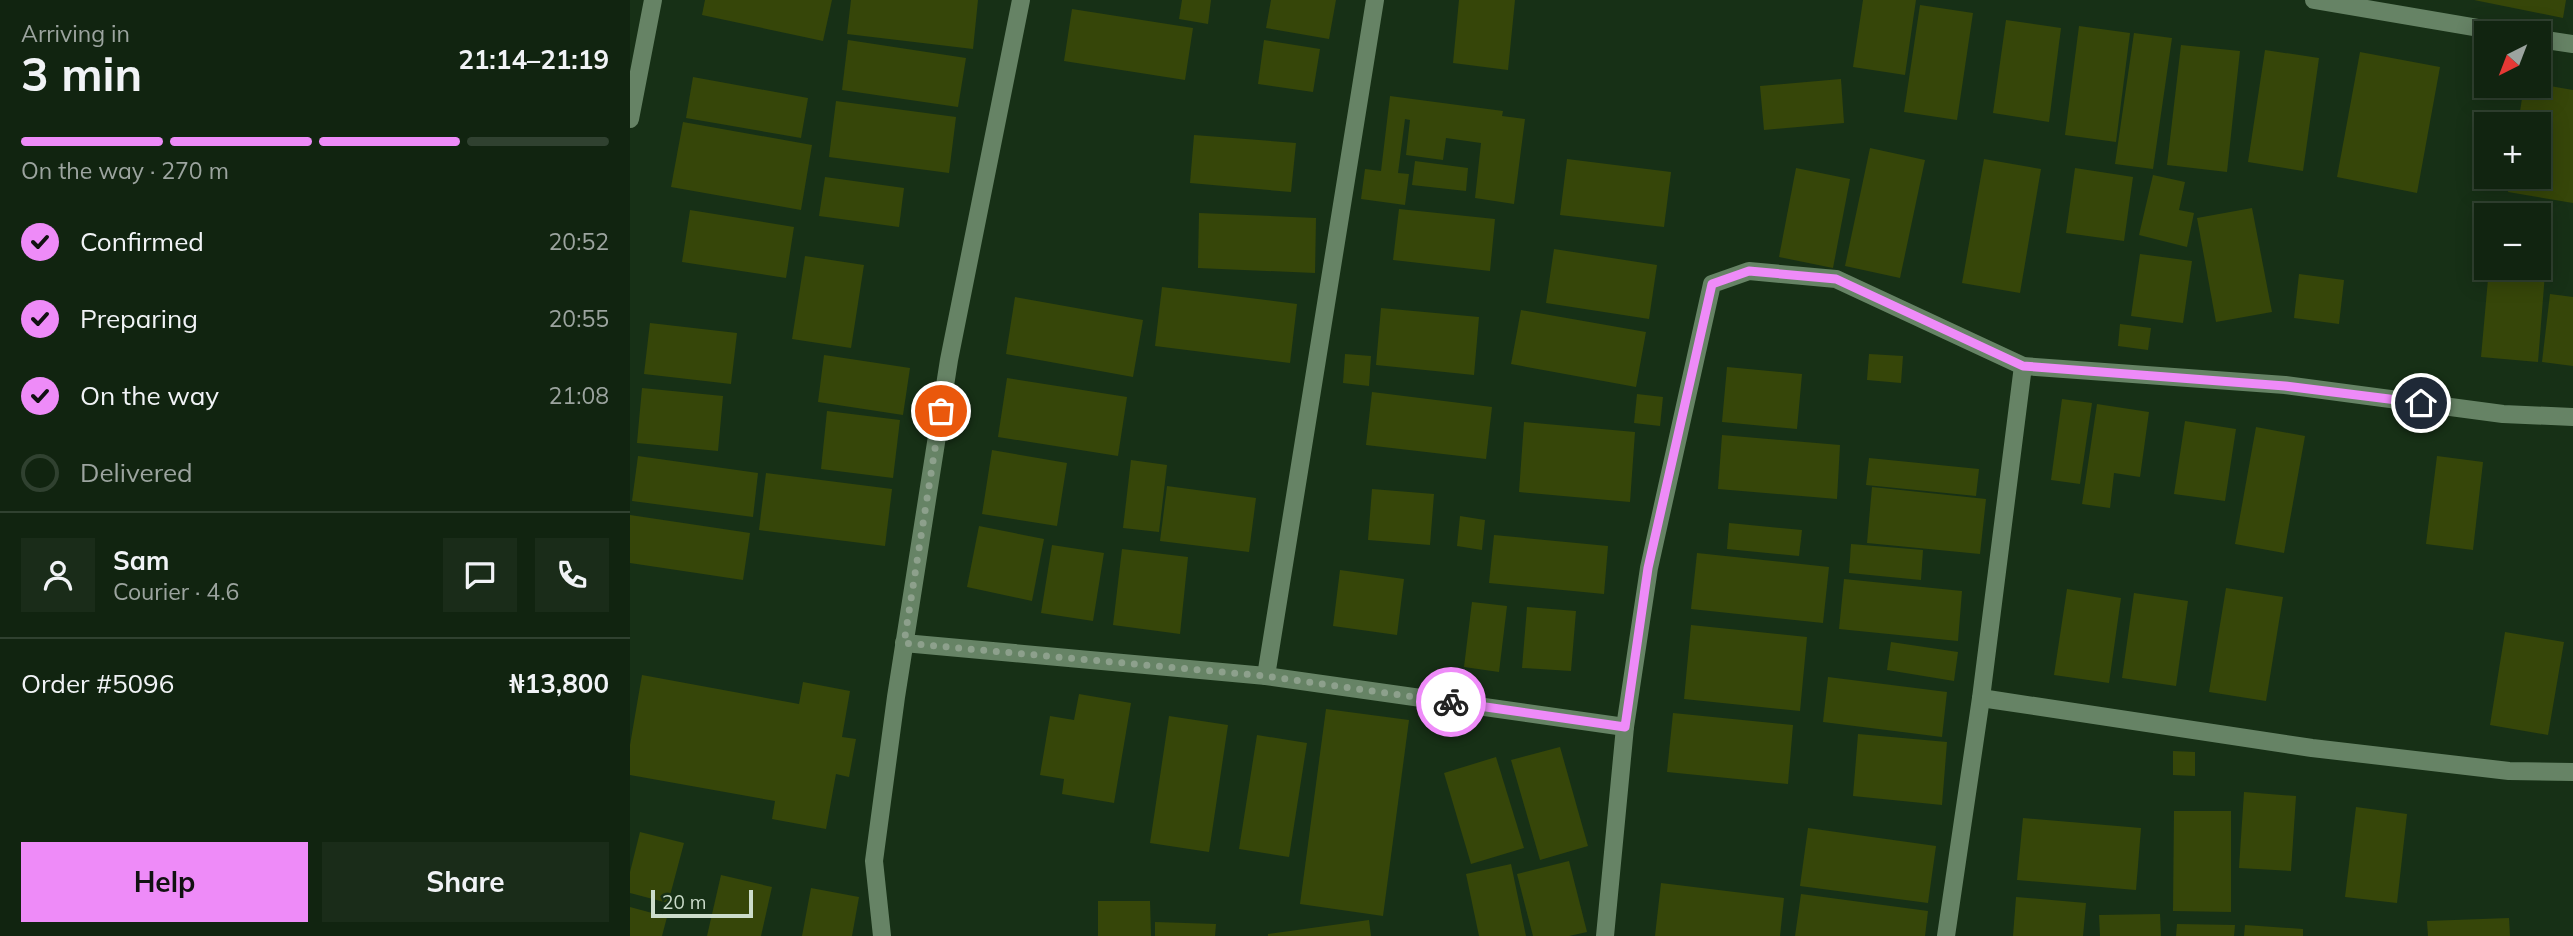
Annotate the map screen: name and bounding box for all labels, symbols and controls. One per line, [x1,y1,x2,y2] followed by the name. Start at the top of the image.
[21,19,130,48] text: Arriving in
[2474,21,2552,98] north arrow
[2474,21,2551,280] map controls
[458,43,609,76] text: 21:14–21:19
[21,45,142,103] text: 3 min
[2474,112,2551,189] button: +
[21,156,229,185] text: On the way · 270 m
[2474,203,2551,280] button: −
[21,223,59,261] icon: check
[80,225,204,258] text: Confirmed
[549,227,609,256] text: 20:52
[21,300,59,338] icon: check
[80,302,198,335] text: Preparing
[549,304,609,333] text: 20:55
[2391,373,2451,433] pin
[21,377,59,415] icon: check
[80,379,219,412] text: On the way
[549,381,609,410] text: 21:08
[911,381,971,441] pin
[2402,384,2440,422] icon: home
[922,392,960,430] icon: bag
[80,456,193,489] text: Delivered
[21,538,95,612] button: person
[443,538,517,612] button: chat
[535,538,609,612] button: phone
[113,544,169,577] text: Sam
[113,577,239,606] text: Courier · 4.6
[21,667,174,700] text: Order #5096
[509,667,609,700] text: ₦13,800
[1416,667,1486,737] courier
[1432,683,1470,721] icon: bike
[21,842,308,922] button: Help
[322,842,609,922] button: Share
[651,887,752,919] scale bar
[662,890,706,914] text: 20 m

